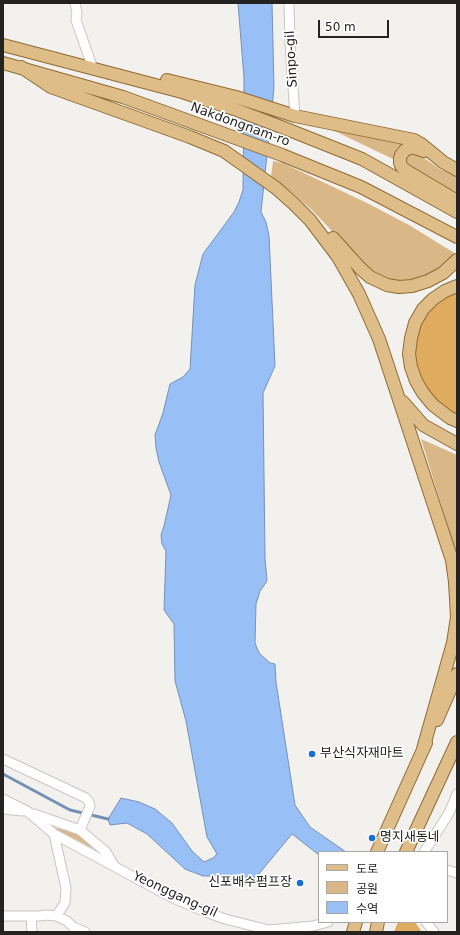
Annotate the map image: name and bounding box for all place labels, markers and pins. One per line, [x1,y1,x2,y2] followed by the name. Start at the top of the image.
[320,746,404,762] place label: 부산식자재마트
[307,749,317,759] marker: 부산식자재마트
[380,830,440,846] place label: 명지새동네
[367,833,377,843] marker: 명지새동네
[208,875,292,891] place label: 신포배수펌프장
[295,878,305,888] marker: 신포배수펌프장

